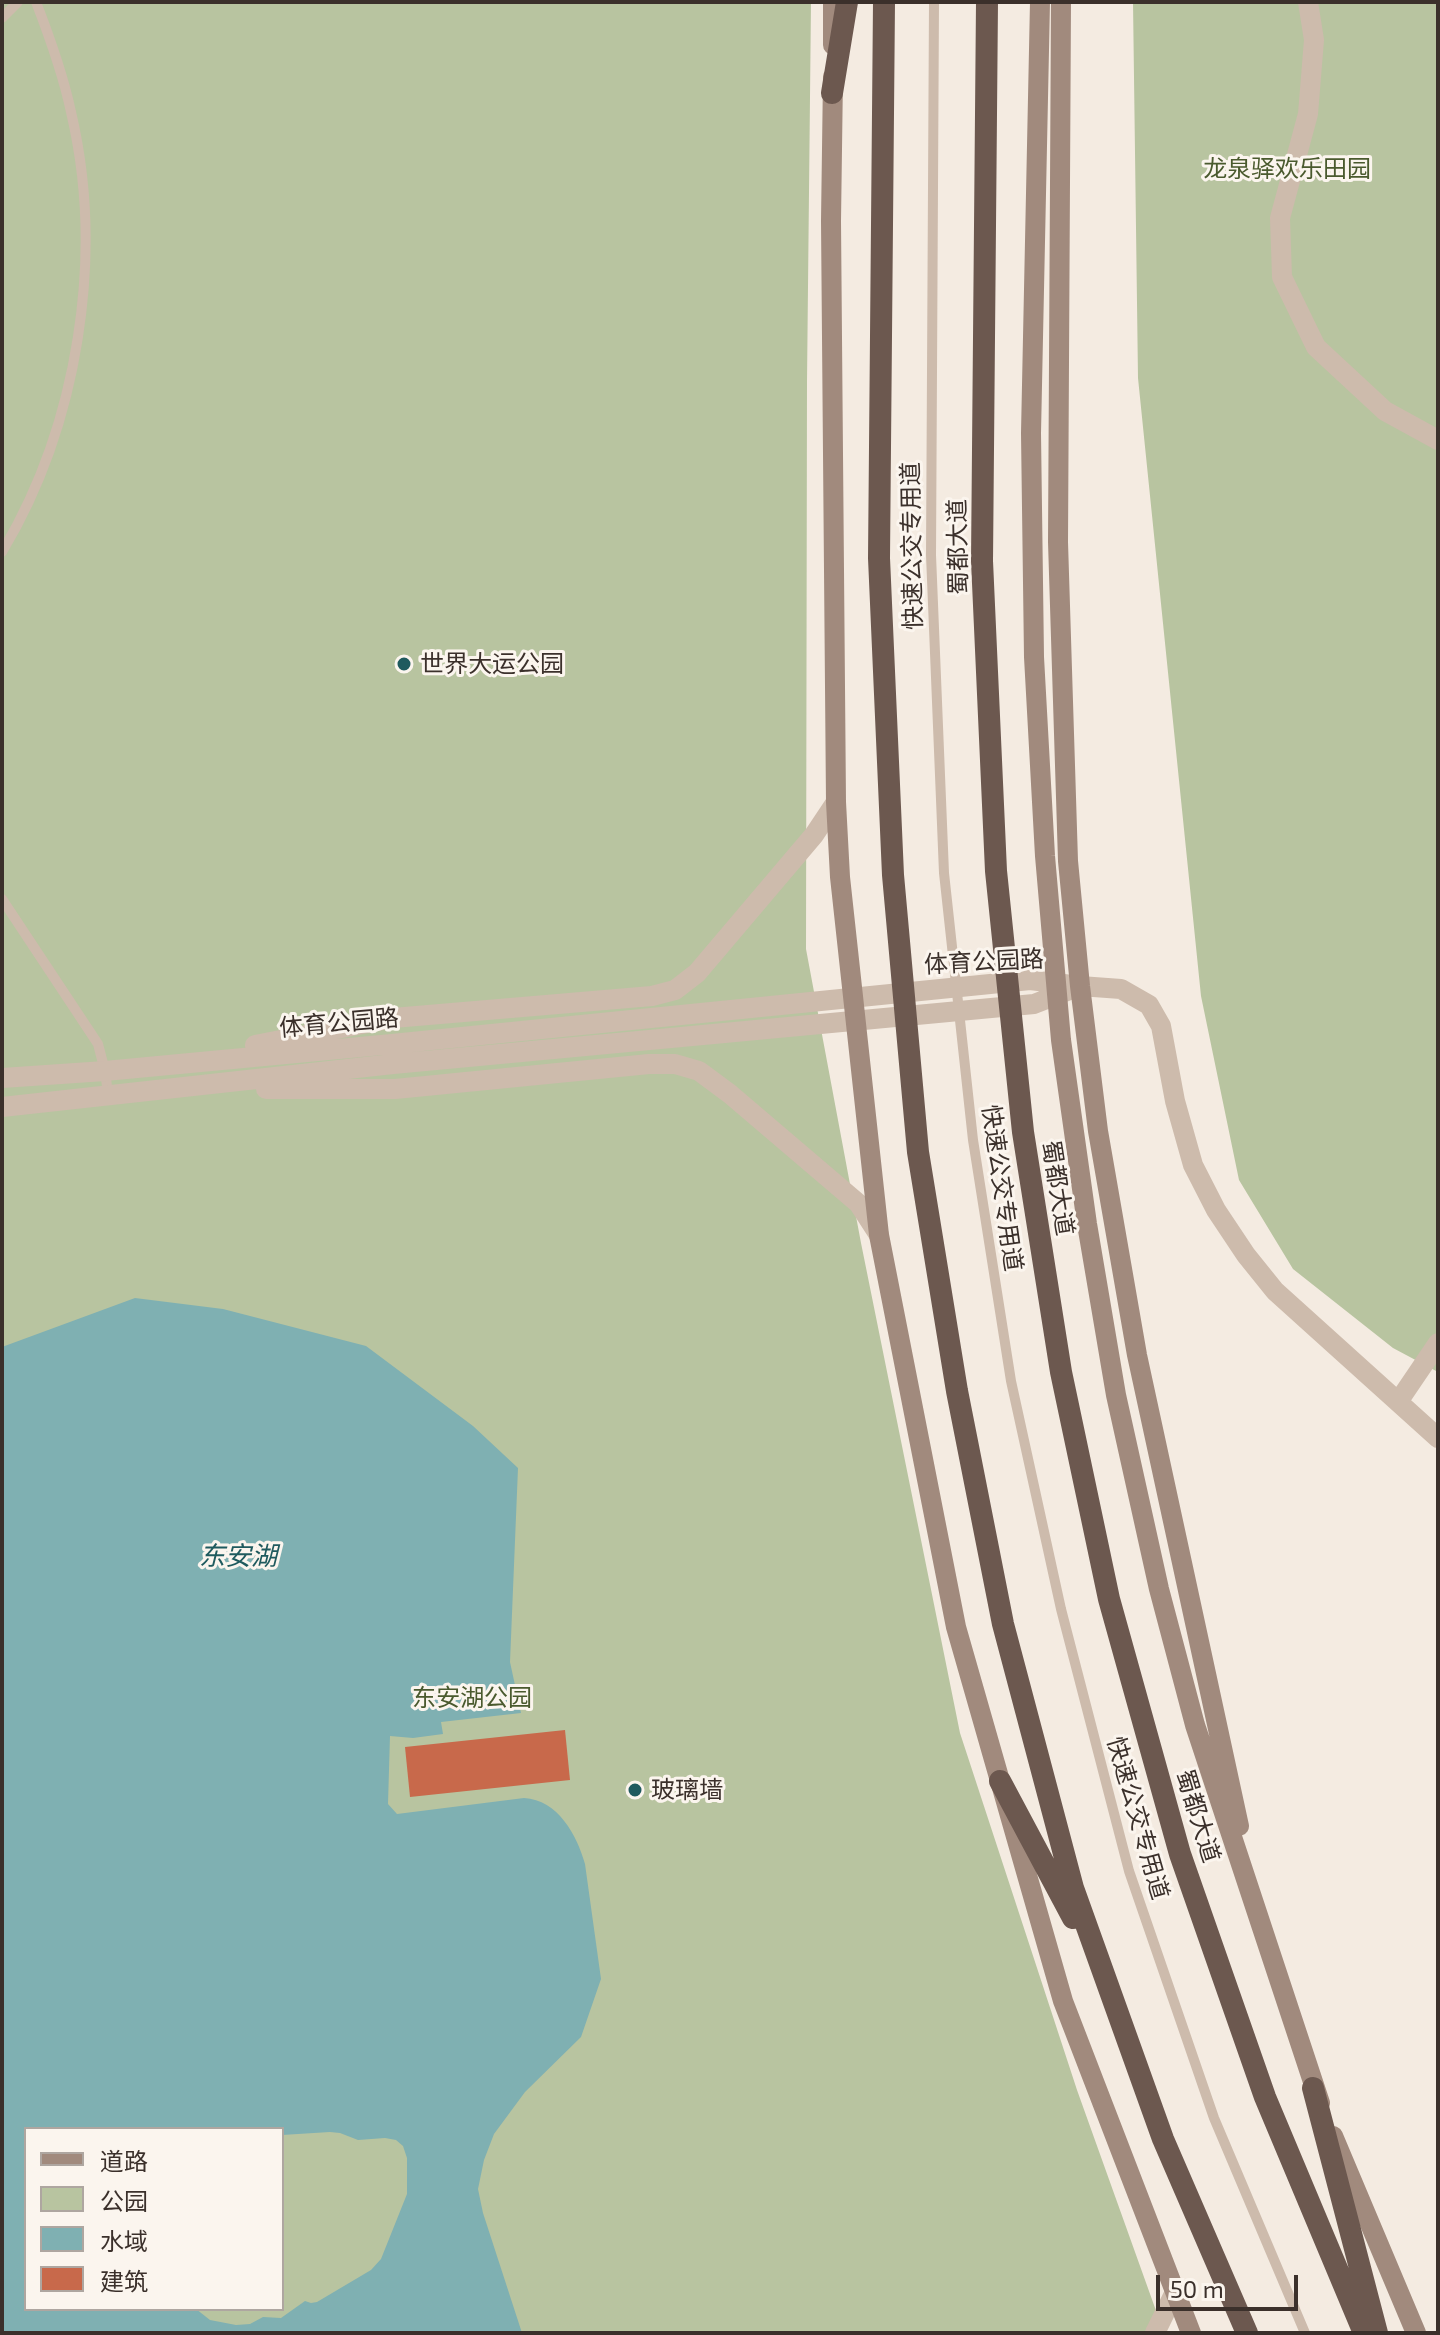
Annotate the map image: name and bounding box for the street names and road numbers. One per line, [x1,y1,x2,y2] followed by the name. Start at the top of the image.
[896,462,928,630] street label: 快速公交专用道
[943,499,973,595] street label: 蜀都大道
[923,944,1045,980] street label: 体育公园路
[278,1003,400,1043] street label: 体育公园路
[976,1103,1028,1273] street label: 快速公交专用道
[1036,1138,1080,1238] street label: 蜀都大道
[1101,1733,1175,1903] street label: 快速公交专用道
[1170,1766,1226,1866] street label: 蜀都大道

